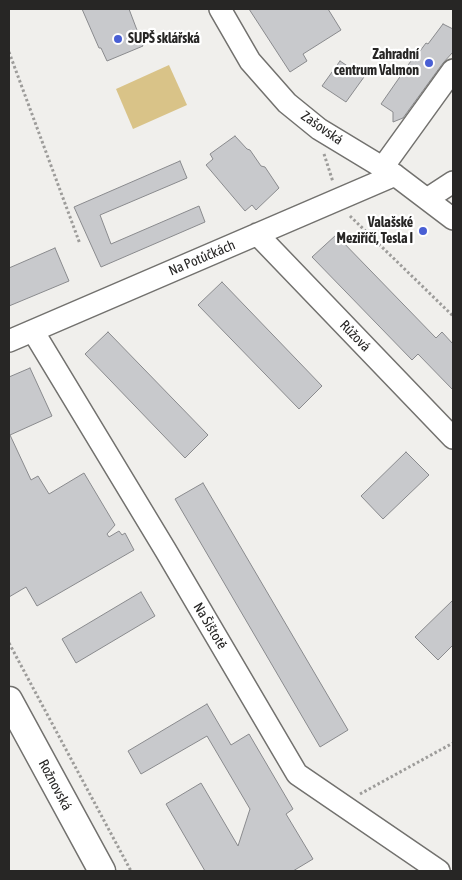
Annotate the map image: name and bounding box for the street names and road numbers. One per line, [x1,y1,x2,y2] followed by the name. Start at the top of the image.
[298,107,346,149] street label: Zašovská
[166,236,238,280] street label: Na Potůčkách
[336,317,374,355] street label: Růžová
[190,600,230,652] street label: Na Šištotě
[35,757,75,813] street label: Rožnovská

